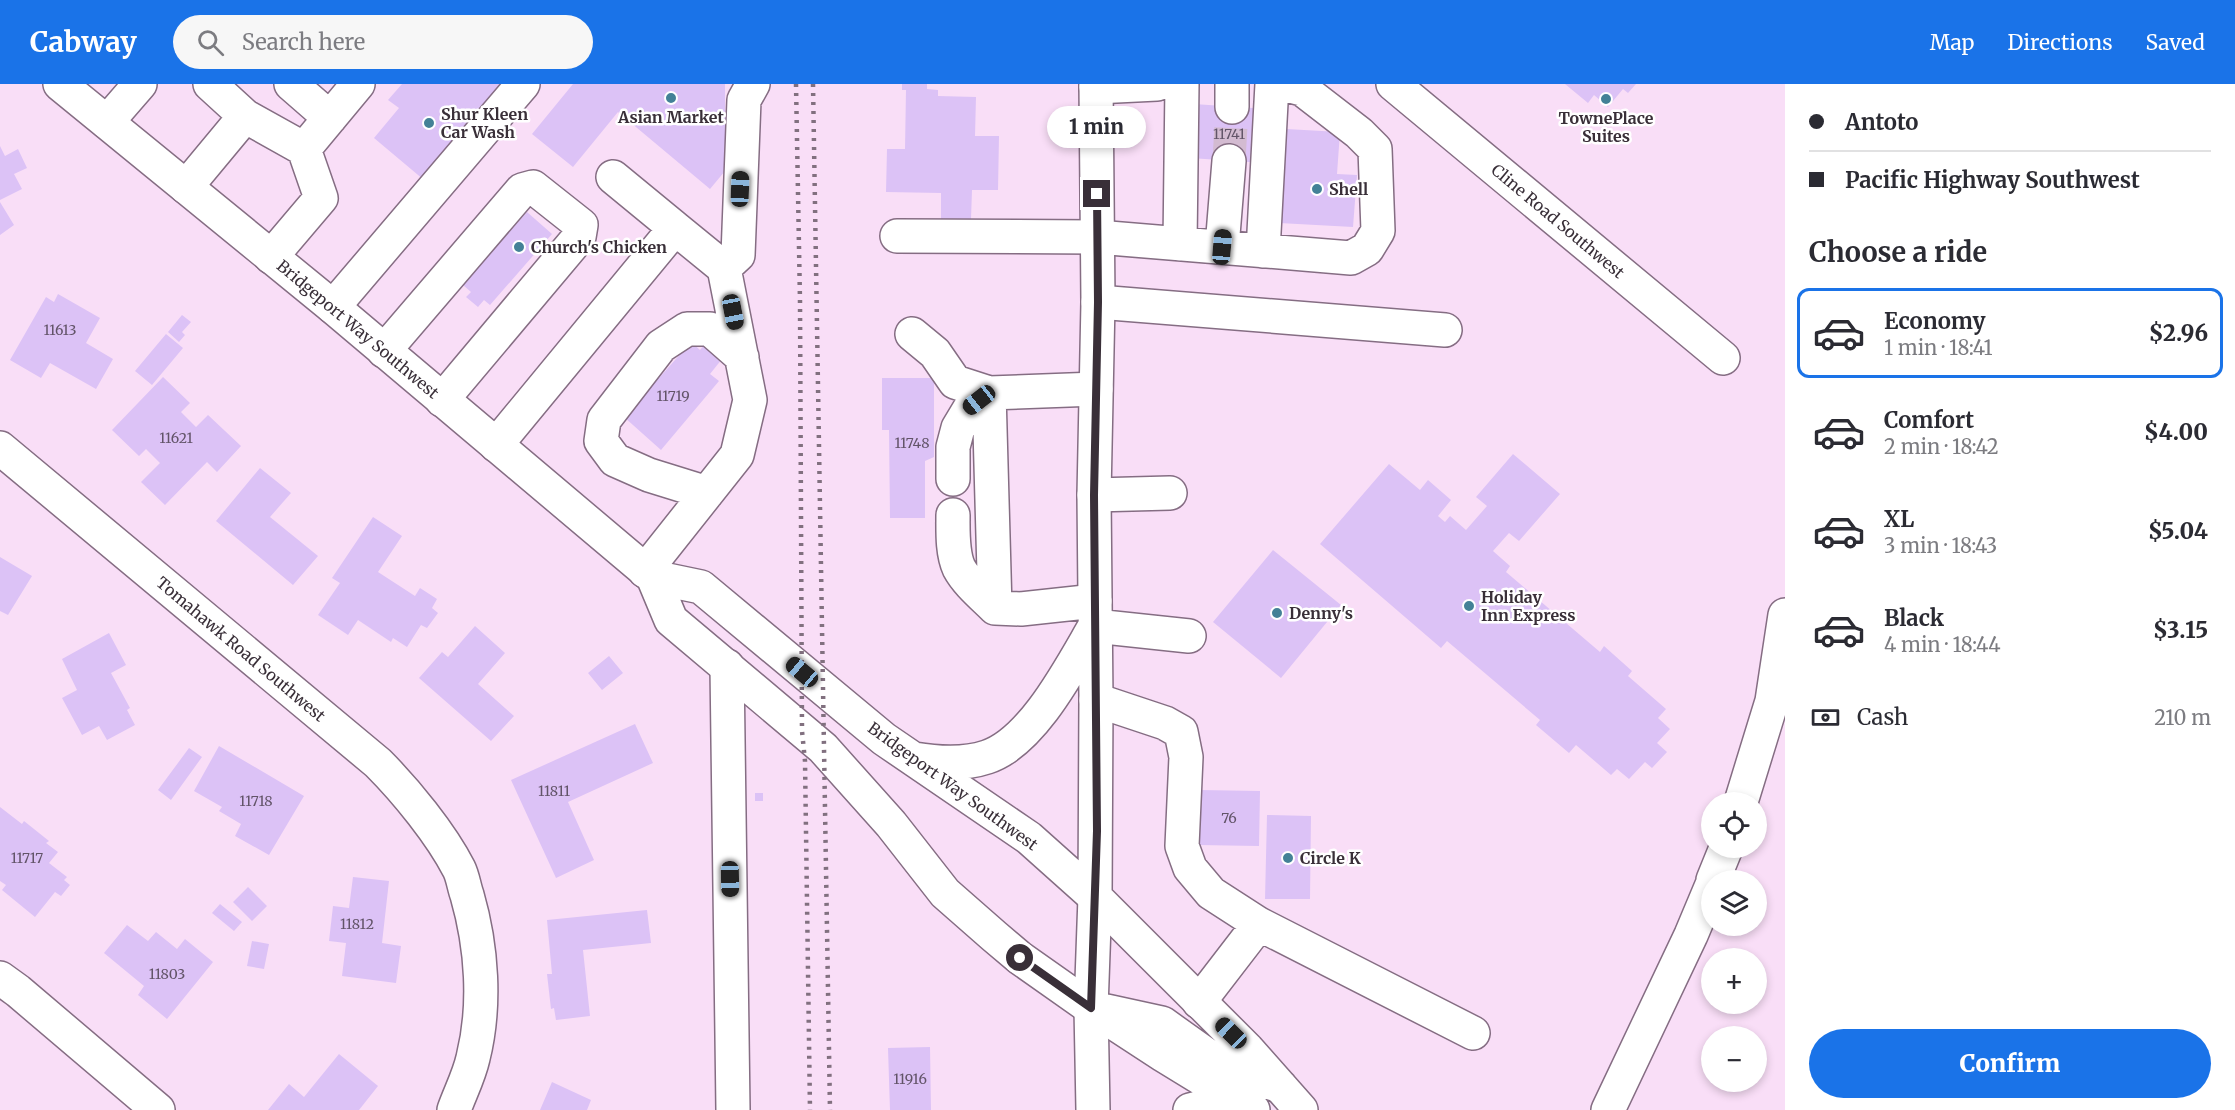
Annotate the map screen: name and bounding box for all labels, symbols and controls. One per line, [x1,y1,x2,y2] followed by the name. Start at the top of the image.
[173,15,593,69] search box
[30,24,137,60] text: Cabway
[194,26,227,59] icon: search
[242,28,365,56] text: Search here
[1930,29,1974,56] text: Map
[2007,29,2112,56] text: Directions
[2145,29,2205,56] text: Saved
[664,91,678,105] marker: Asian Market
[1599,92,1613,106] marker: TownePlace Suites
[441,104,528,142] place label: Shur Kleen Car Wash
[617,107,724,127] place label: Asian Market
[1048,107,1146,149] callout: 1 min
[1558,108,1654,146] place label: TownePlace Suites
[1845,108,1918,136] text: Antoto
[1069,114,1124,139] text: 1 min
[422,116,436,130] marker: Shur Kleen Car Wash
[1213,125,1245,143] house number: 11741
[1487,160,1629,283] street label: Cline Road Southwest
[1845,166,2140,194] text: Pacific Highway Southwest
[730,171,750,207] car
[1329,179,1368,199] place label: Shell
[1083,180,1110,207] route end
[1310,182,1324,196] marker: Shell
[1211,228,1233,266] car
[1809,235,1987,269] text: Choose a ride
[531,237,667,257] place label: Church's Chicken
[512,240,526,254] marker: Church's Chicken
[273,255,444,403] street label: Bridgeport Way Southwest
[721,293,745,331] car
[1812,306,1866,360] icon: car
[1884,307,1985,335] text: Economy
[2149,319,2208,347] text: $2.96
[43,321,77,339] house number: 11613
[1884,335,1993,360] text: 1 min · 18:41
[959,382,999,418] car
[656,387,690,405] house number: 11719
[1812,405,1866,459] icon: car
[1884,406,1974,434] text: Comfort
[2144,418,2208,446] text: $4.00
[159,429,193,447] house number: 11621
[894,434,930,452] house number: 11748
[1884,434,1999,459] text: 2 min · 18:42
[1812,504,1866,558] icon: car
[1884,505,1914,533] text: XL
[2148,517,2208,545] text: $5.04
[1884,533,1997,558] text: 3 min · 18:43
[152,572,330,726] street label: Tomahawk Road Southwest
[1481,587,1576,625] place label: Holiday Inn Express
[1462,599,1476,613] marker: Holiday Inn Express
[1289,603,1353,623] place label: Denny's
[1812,603,1866,657] icon: car
[1884,604,1944,632] text: Black
[1270,606,1284,620] marker: Denny's
[2153,616,2208,644] text: $3.15
[1884,632,2001,657] text: 4 min · 18:44
[782,654,822,690] car
[1809,701,1842,734] icon: cash
[1857,703,1908,731] text: Cash
[2154,705,2211,730] text: 210 m
[864,718,1043,855] street label: Bridgeport Way Southwest
[538,782,570,800] house number: 11811
[239,792,273,810] house number: 11718
[1701,792,1767,1092] map controls
[1701,792,1767,858] button: locate
[1221,809,1237,827] house number: 76
[1300,848,1361,868] place label: Circle K
[11,849,43,867] house number: 11717
[1281,851,1295,865] marker: Circle K
[721,861,739,897] car
[1701,870,1767,936] button: layers
[340,915,374,933] house number: 11812
[1006,944,1033,971] route start
[1701,948,1767,1014] button: +
[149,965,185,983] house number: 11803
[1212,1014,1250,1052] car
[1701,1026,1767,1092] button: −
[1809,1029,2211,1098] button: Confirm
[893,1070,927,1088] house number: 11916

